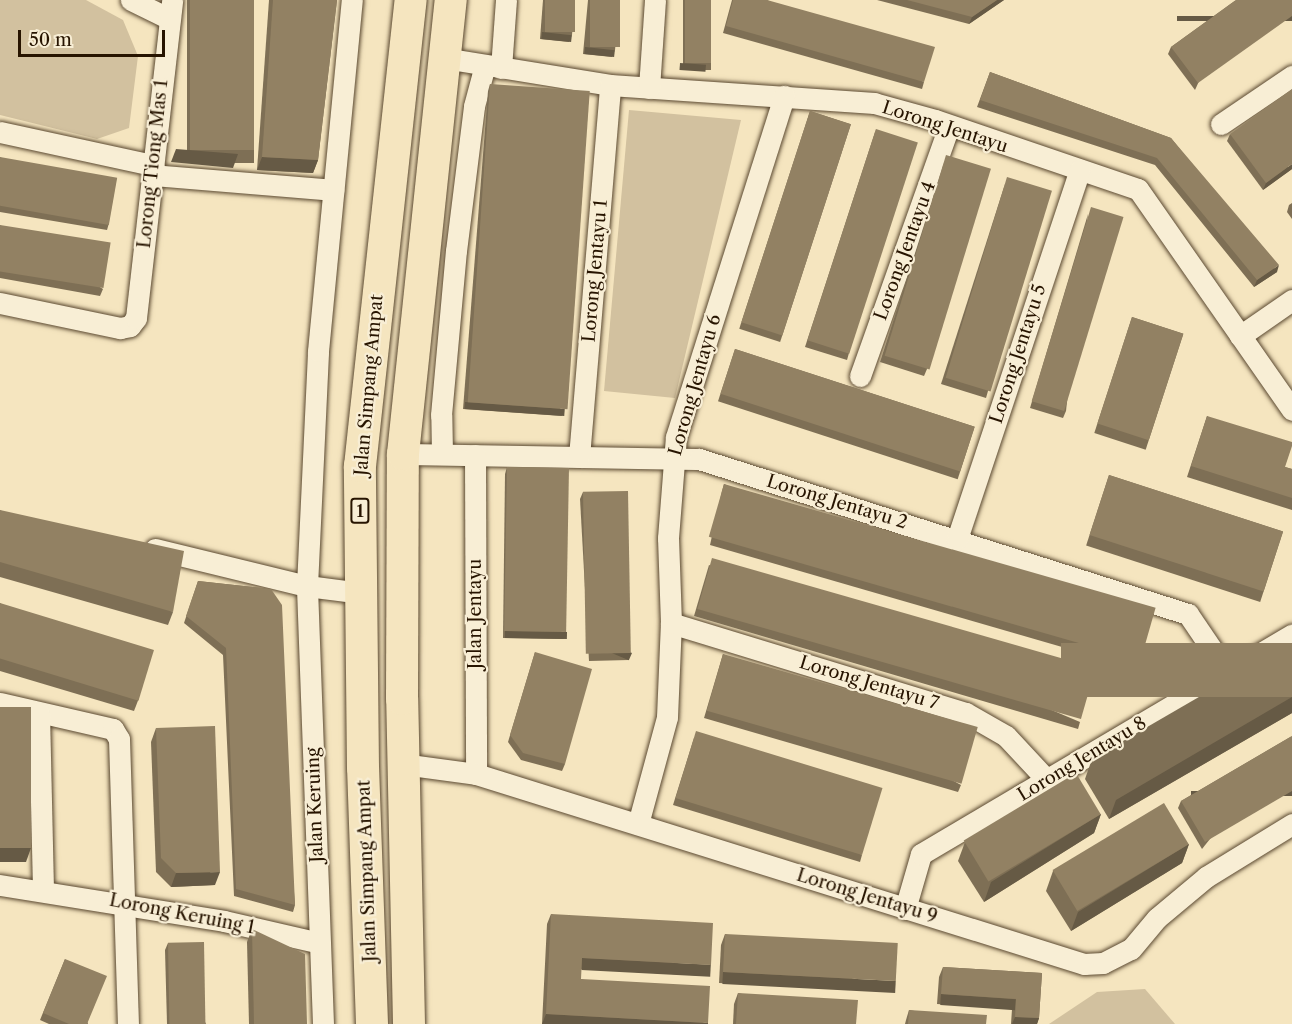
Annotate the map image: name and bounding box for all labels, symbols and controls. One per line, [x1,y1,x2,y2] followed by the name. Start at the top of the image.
[21,18,168,56] scale bar
[29,29,72,51] text: 50 m
[133,78,173,250] street label: Lorong Tiong Mas 1
[879,97,1011,157] street label: Lorong Jentayu
[870,179,940,323] street label: Lorong Jentayu 4
[578,199,612,343] street label: Lorong Jentayu 1
[985,282,1051,426] street label: Lorong Jentayu 5
[350,293,388,477] street label: Jalan Simpang Ampat
[664,312,726,458] street label: Lorong Jentayu 6
[764,470,910,534] street label: Lorong Jentayu 2
[350,498,370,524] road number: 1
[464,559,486,669] street label: Jalan Jentayu
[797,652,941,714] street label: Lorong Jentayu 7
[1014,712,1150,806] street label: Lorong Jentayu 8
[302,747,328,863] street label: Jalan Keruing
[353,779,381,963] street label: Jalan Simpang Ampat
[794,864,940,928] street label: Lorong Jentayu 9
[107,889,257,939] street label: Lorong Keruing 1

